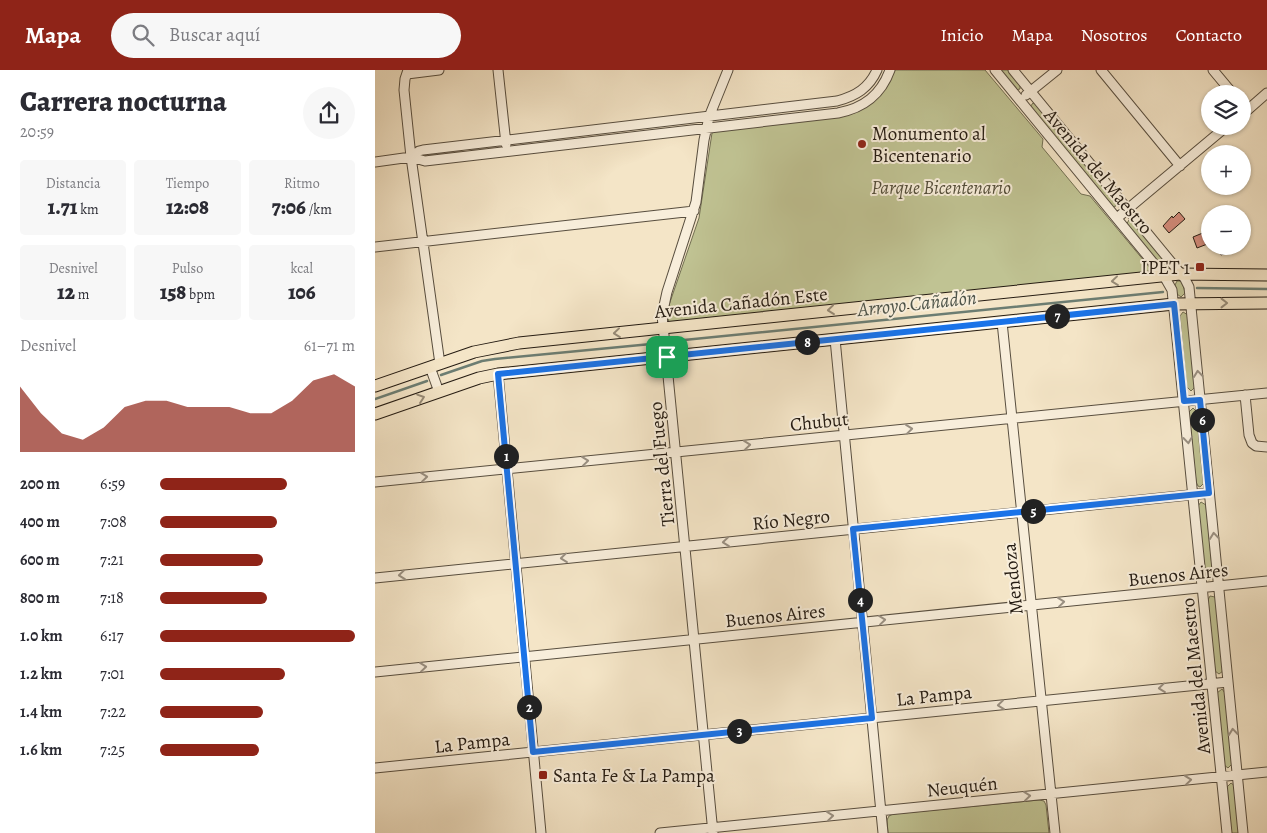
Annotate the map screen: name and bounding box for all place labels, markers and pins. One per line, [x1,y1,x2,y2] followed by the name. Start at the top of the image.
[872,121,986,169] place label: Monumento al Bicentenario
[856,138,868,150] marker: Monumento al Bicentenario
[1141,255,1190,281] place label: IPET 1
[1194,261,1206,273] marker: IPET 1
[1045,304,1069,328] pin: 7
[795,330,819,354] pin: 8
[646,336,688,378] pin
[1189,408,1215,432] pin: 6
[493,444,519,468] pin: 1
[1021,498,1045,524] pin: 5
[847,588,873,612] pin: 4
[517,694,541,720] pin: 2
[727,718,751,744] pin: 3
[553,763,715,789] place label: Santa Fe & La Pampa
[537,769,549,781] marker: Santa Fe & La Pampa

